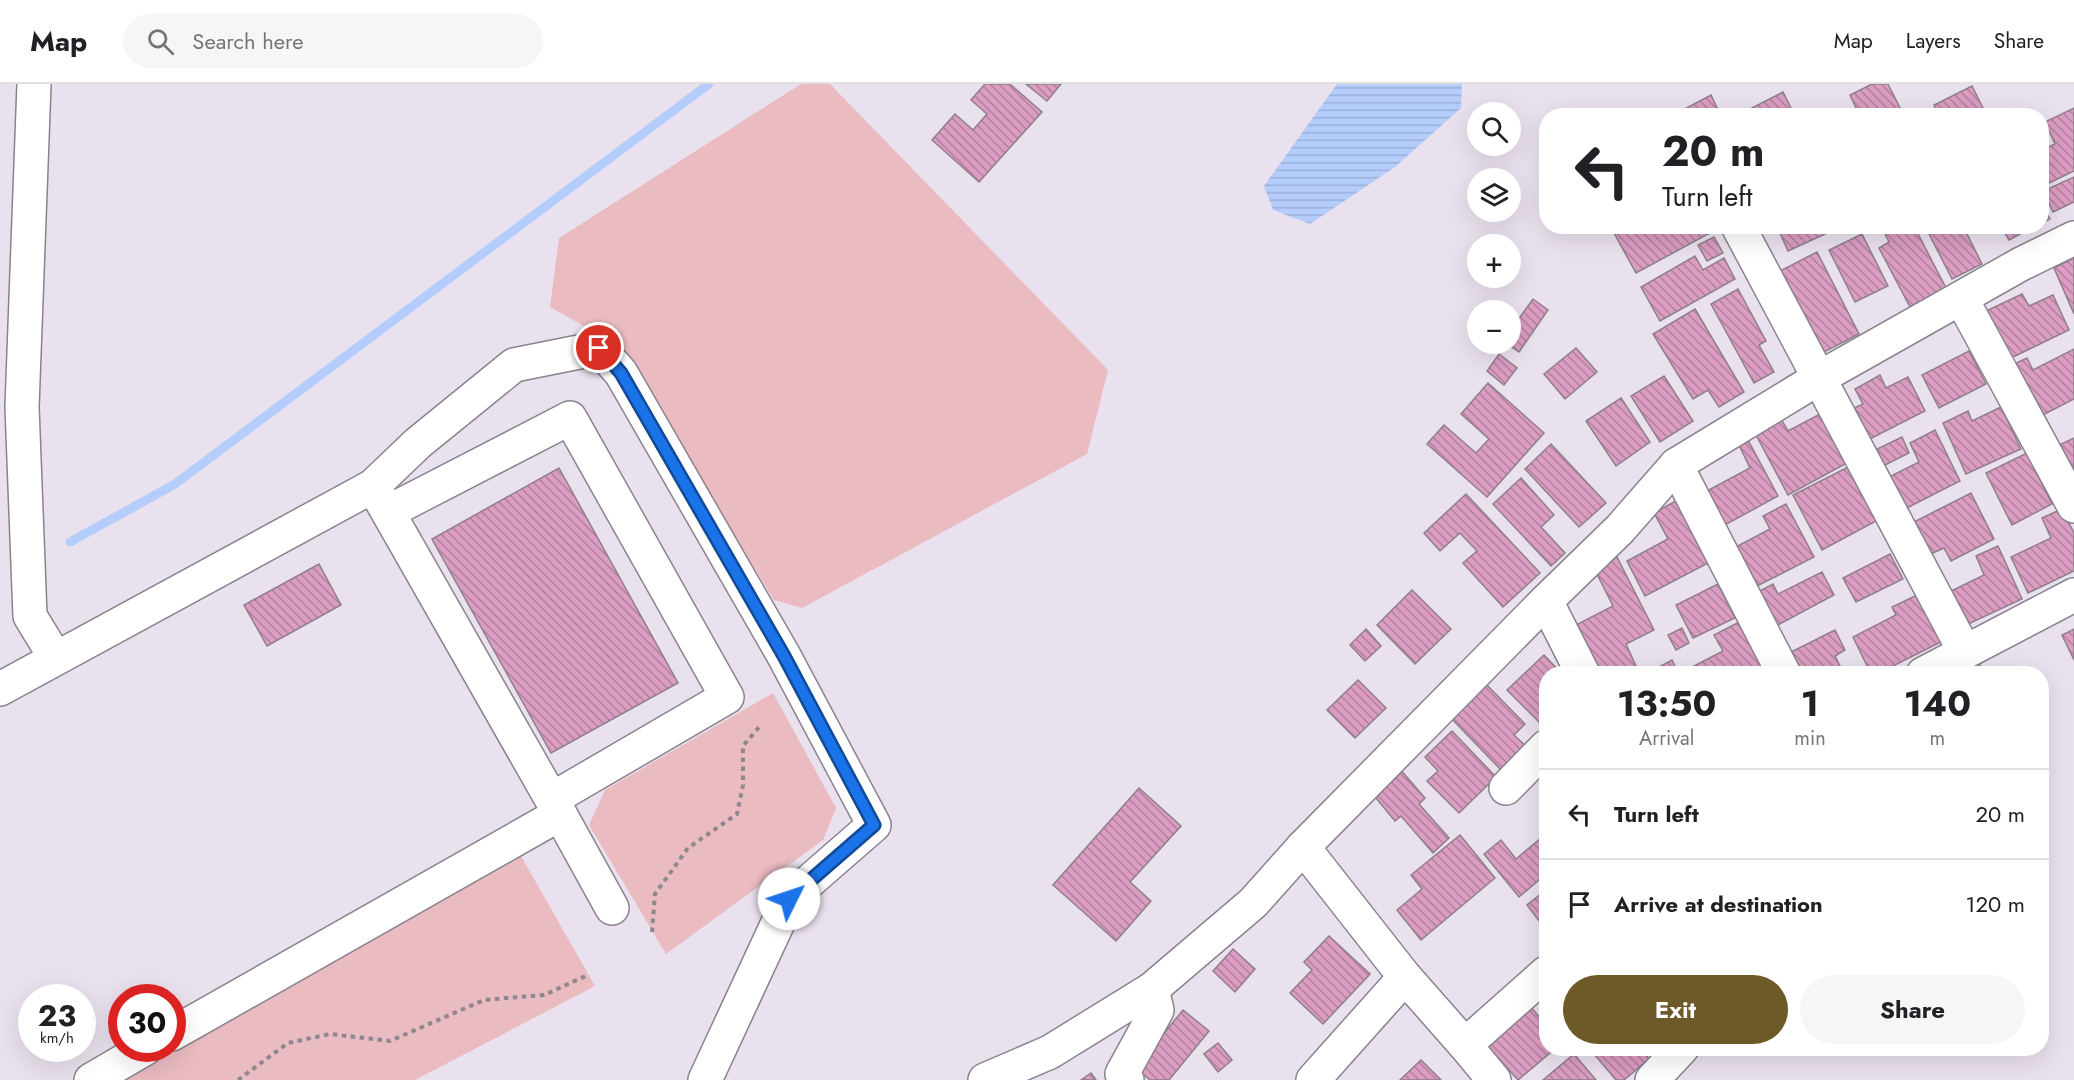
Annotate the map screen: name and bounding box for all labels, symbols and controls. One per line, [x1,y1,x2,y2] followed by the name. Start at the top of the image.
[123,14,543,68] search box
[30,21,87,62] text: Map
[144,25,177,58] icon: search
[192,25,304,57] text: Search here
[1834,26,1873,56] text: Map
[1906,26,1961,56] text: Layers
[1994,26,2044,56] text: Share
[1467,102,1521,354] map controls
[1467,102,1521,156] button: search
[1662,121,1764,182] text: 20 m
[1563,132,1641,210] icon: left
[1467,168,1521,222] button: layers
[1662,177,1752,216] text: Turn left
[1467,234,1521,288] button: +
[1467,300,1521,354] button: −
[573,322,624,373] pin
[582,331,615,364] icon: arrive
[1617,677,1716,729] text: 13:50
[1801,677,1819,729] text: 1
[1904,677,1971,729] text: 140
[1639,724,1694,753] text: Arrival
[1794,724,1826,753] text: min
[1930,724,1945,753] text: m
[1563,798,1596,831] icon: left
[1614,798,1699,830] text: Turn left
[1976,798,2025,830] text: 20 m
[757,867,821,931] position arrow
[1563,888,1596,921] icon: arrive
[1614,888,1823,920] text: Arrive at destination
[1966,888,2025,920] text: 120 m
[1563,975,1788,1044] button: Exit
[1800,975,2025,1044] button: Share
[108,984,186,1062] speed limit sign: 30
[38,994,76,1037] text: 23
[40,1027,74,1049] text: km/h

